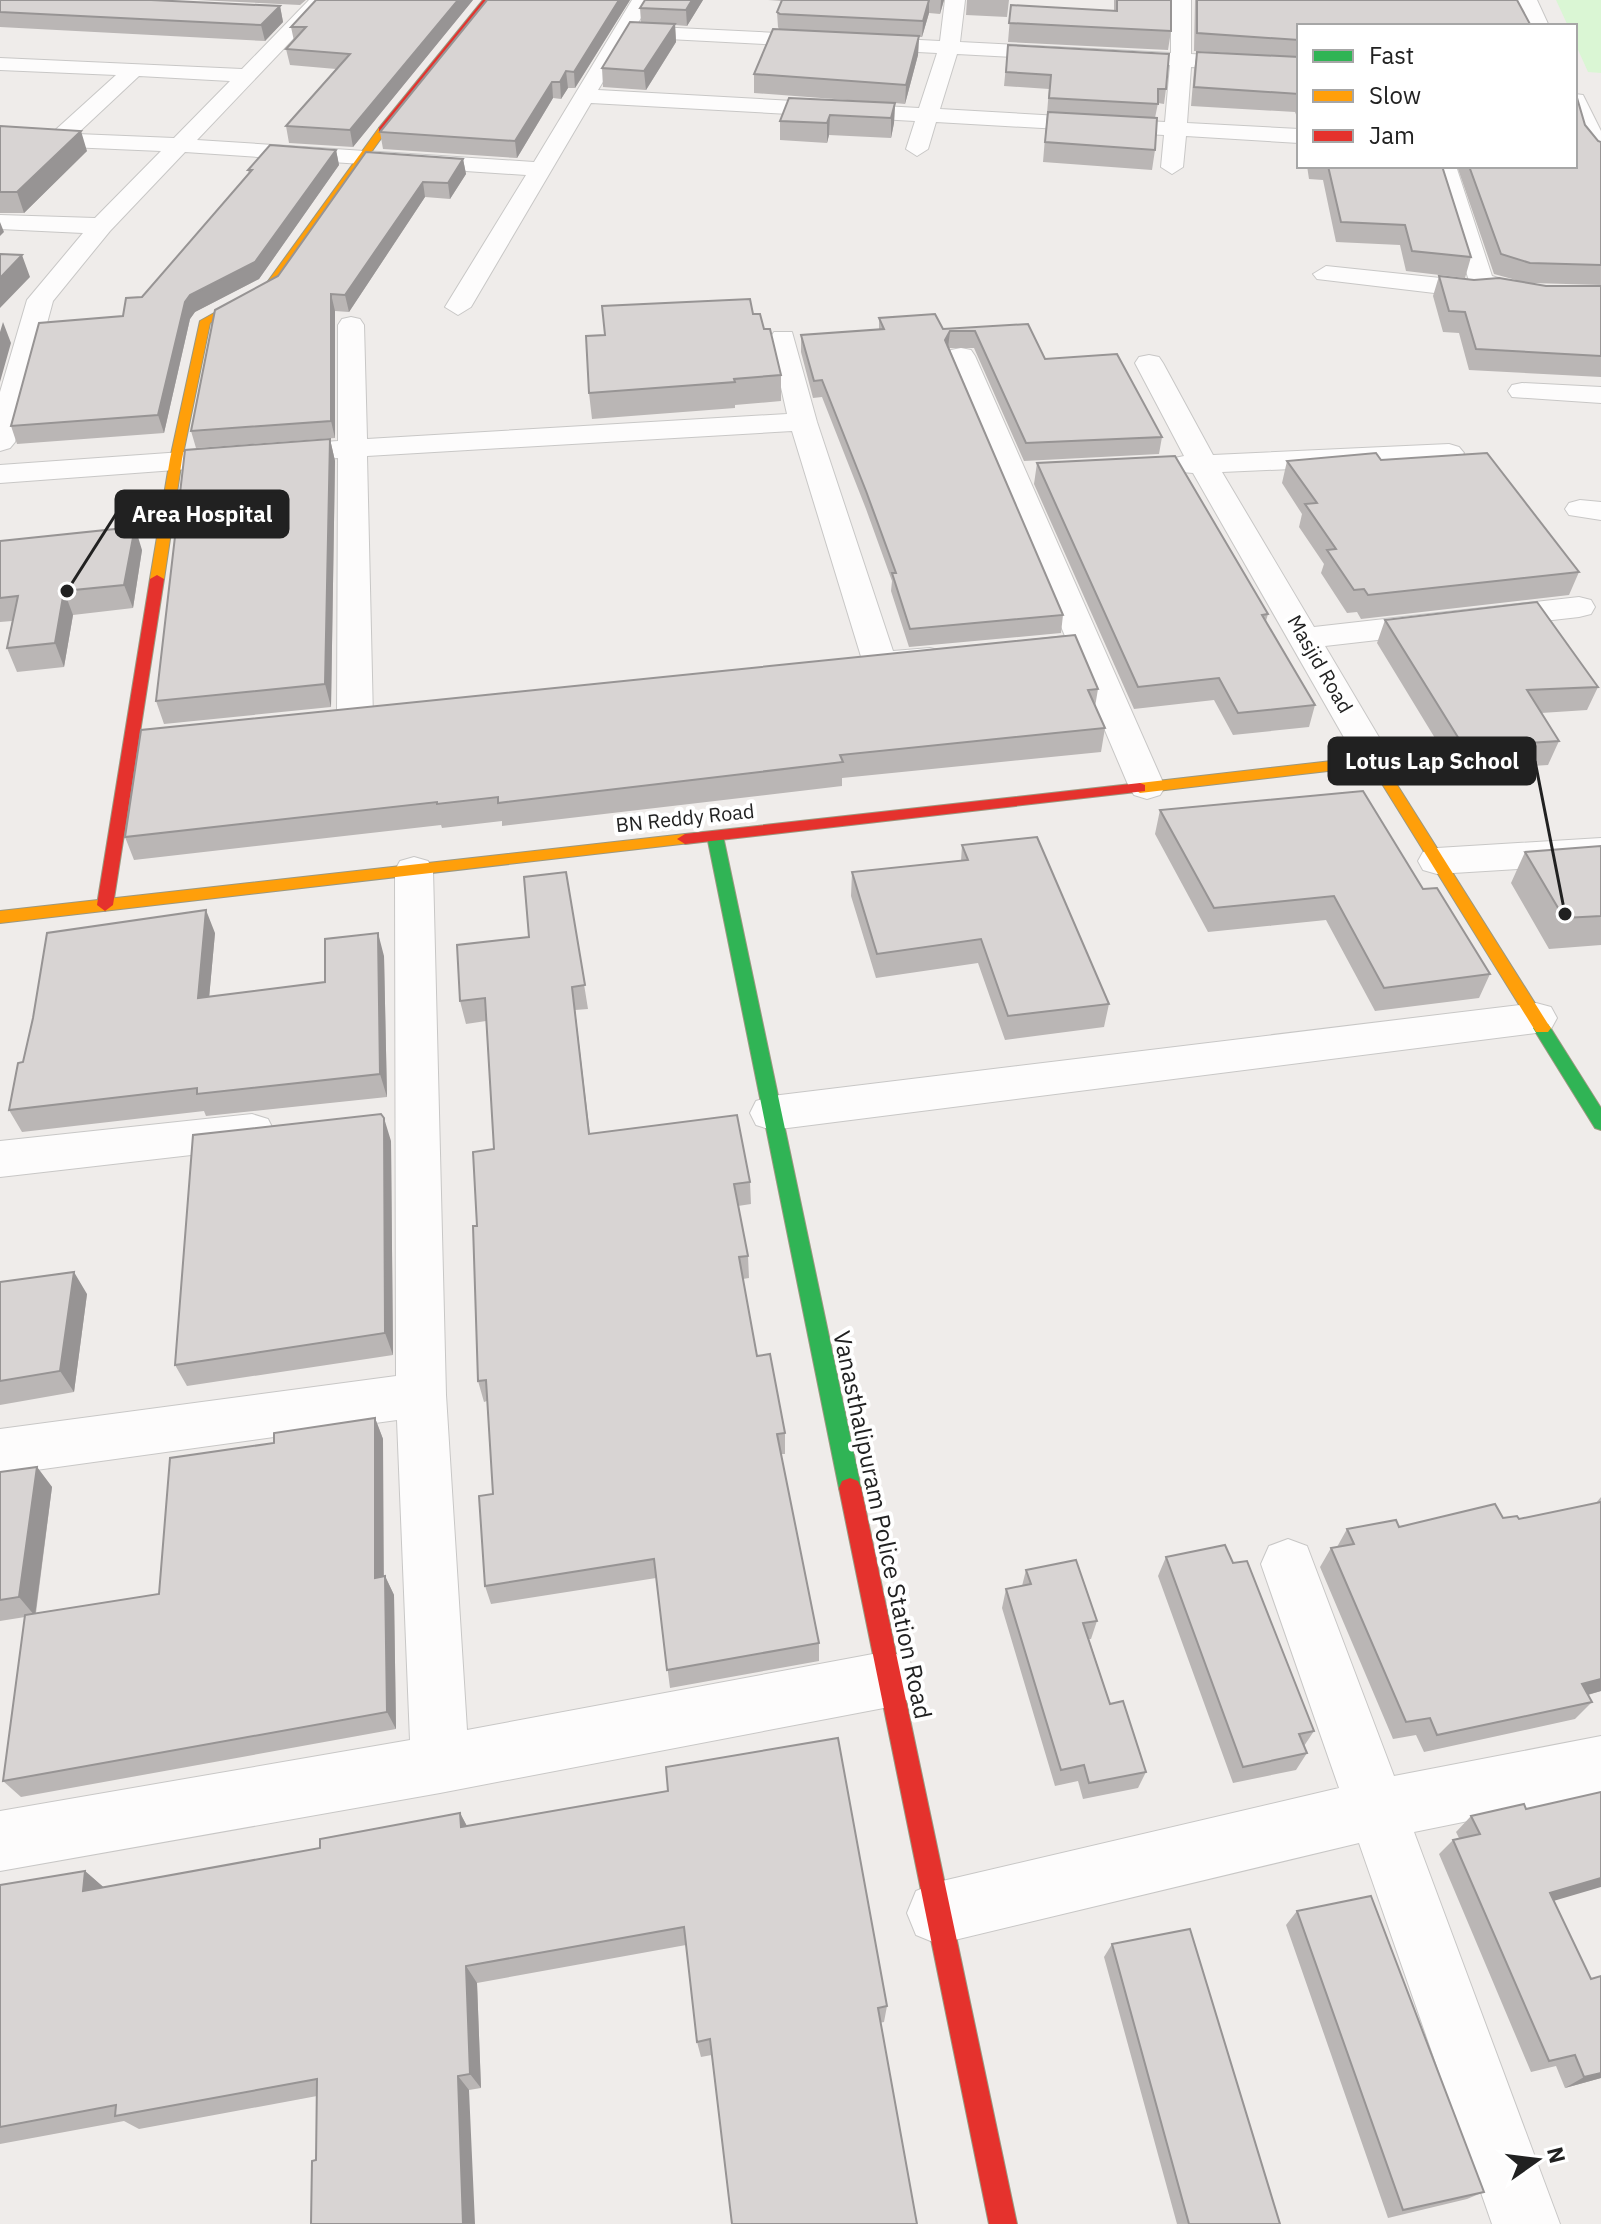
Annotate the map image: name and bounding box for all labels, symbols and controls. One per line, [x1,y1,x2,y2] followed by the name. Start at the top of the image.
[1297,24,1577,168] legend
[1369,39,1414,71] text: Fast
[1369,79,1421,111] text: Slow
[1369,119,1415,151] text: Jam
[116,491,288,537] callout: Area Hospital
[132,499,273,528] text: Area Hospital
[1281,610,1359,718] street label: Masjid Road
[1329,738,1535,784] callout: Lotus Lap School
[1345,746,1519,775] text: Lotus Lap School
[614,797,756,838] street label: BN Reddy Road
[826,1328,940,1722] street label: Vanasthalipuram Police Station Road
[1497,2120,1577,2200] north arrow
[1541,2144,1573,2166] text: N

